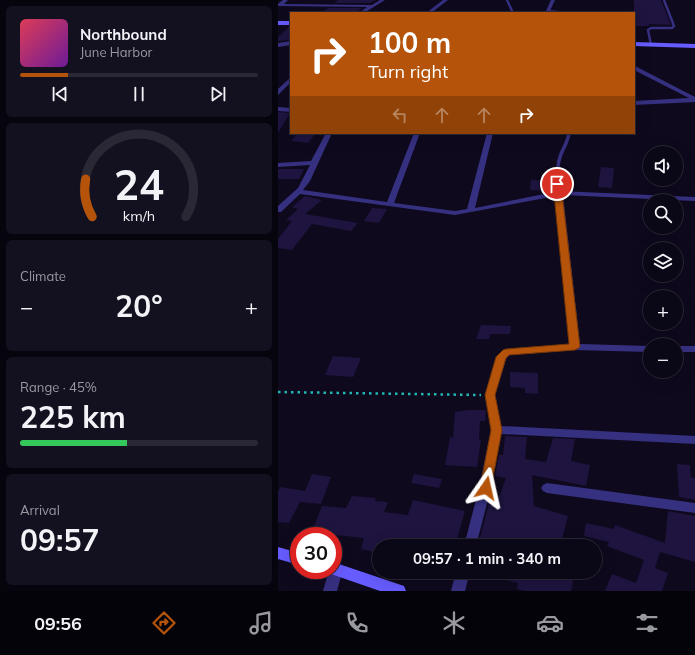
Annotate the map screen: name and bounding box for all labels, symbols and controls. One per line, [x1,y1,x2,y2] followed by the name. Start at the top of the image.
[80,25,167,44] text: Northbound
[368,25,451,60] text: 100 m
[302,28,354,80] icon: right
[80,44,152,60] text: June Harbor
[368,60,448,83] text: Turn right
[49,83,71,105] icon: previous
[128,83,150,105] icon: pause
[207,83,229,105] icon: next
[389,104,411,126] icon: left
[431,104,453,126] icon: ahead
[473,104,495,126] icon: ahead
[515,104,537,126] icon: right
[643,146,683,378] map controls
[643,146,683,186] button: sound
[114,157,164,209] text: 24
[540,167,574,201] pin
[546,173,568,195] icon: arrive
[643,194,683,234] button: search
[123,206,155,224] text: km/h
[643,242,683,282] button: layers
[20,268,66,284] text: Climate
[115,287,163,325] text: 20°
[643,290,683,330] button: +
[20,293,33,321] text: −
[245,293,258,321] text: +
[643,338,683,378] button: −
[20,379,97,395] text: Range · 45%
[20,398,126,436] text: 225 km
[465,467,507,509] position arrow
[20,502,60,518] text: Arrival
[20,521,99,559] text: 09:57
[290,527,342,579] speed limit sign: 30
[413,549,561,568] text: 09:57 · 1 min · 340 m
[150,609,178,637] icon: directions
[247,609,275,637] icon: music
[343,609,371,637] icon: phone
[440,609,468,637] icon: climate
[536,609,564,637] icon: car
[633,609,661,637] icon: filters
[34,612,82,635] text: 09:56

